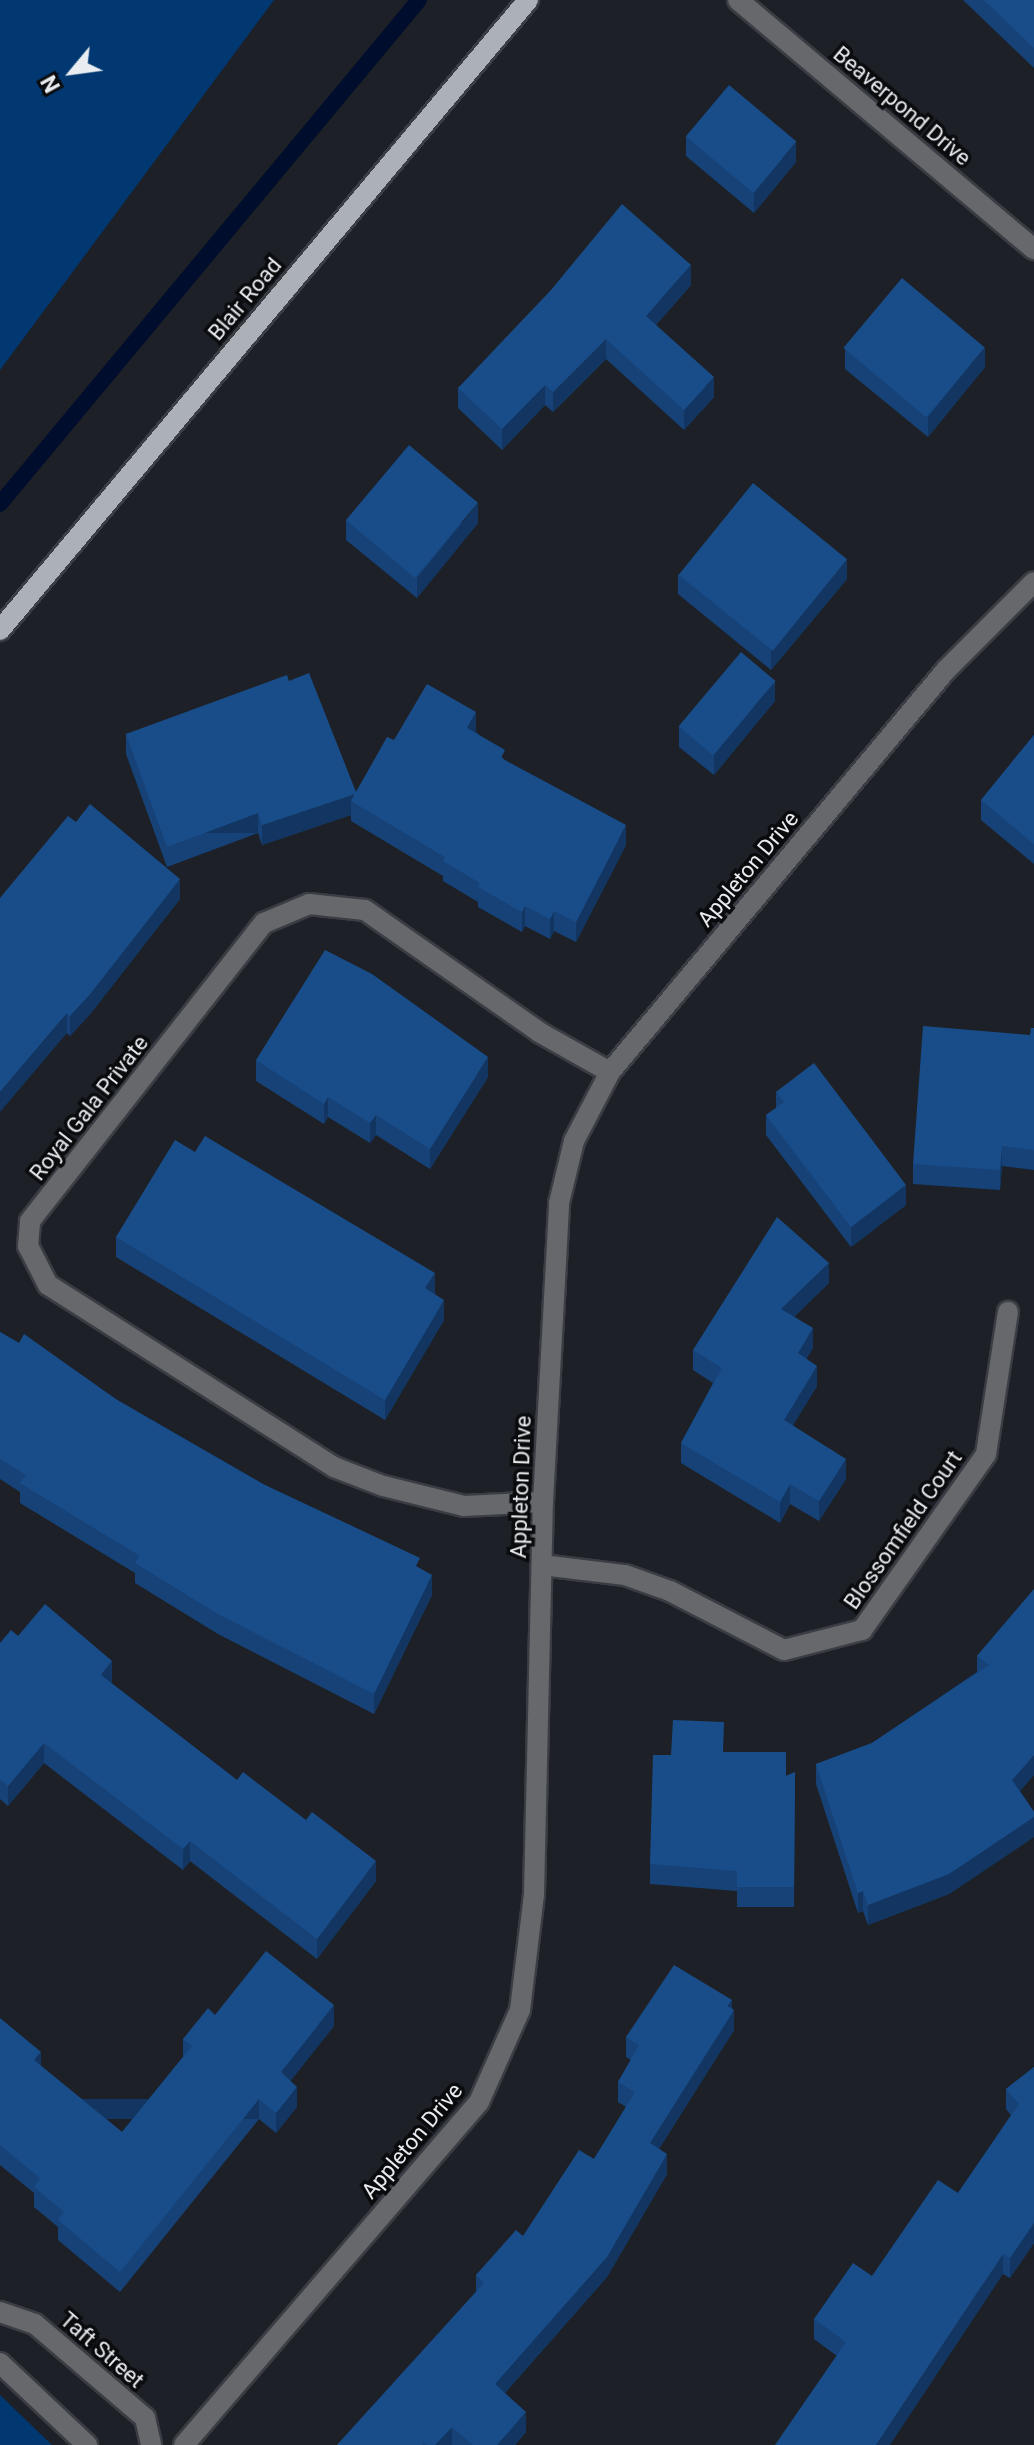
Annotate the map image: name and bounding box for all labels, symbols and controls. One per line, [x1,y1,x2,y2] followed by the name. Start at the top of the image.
[32,32,112,112] north arrow
[828,41,976,171] street label: Beaverpond Drive
[36,71,65,97] text: N
[203,252,287,346] street label: Blair Road
[692,806,804,932] street label: Appleton Drive
[24,1030,154,1186] street label: Royal Gala Private
[505,1415,537,1559] street label: Appleton Drive
[838,1446,968,1614] street label: Blossomfield Court
[356,2078,468,2204] street label: Appleton Drive
[55,2307,149,2393] street label: Taft Street

